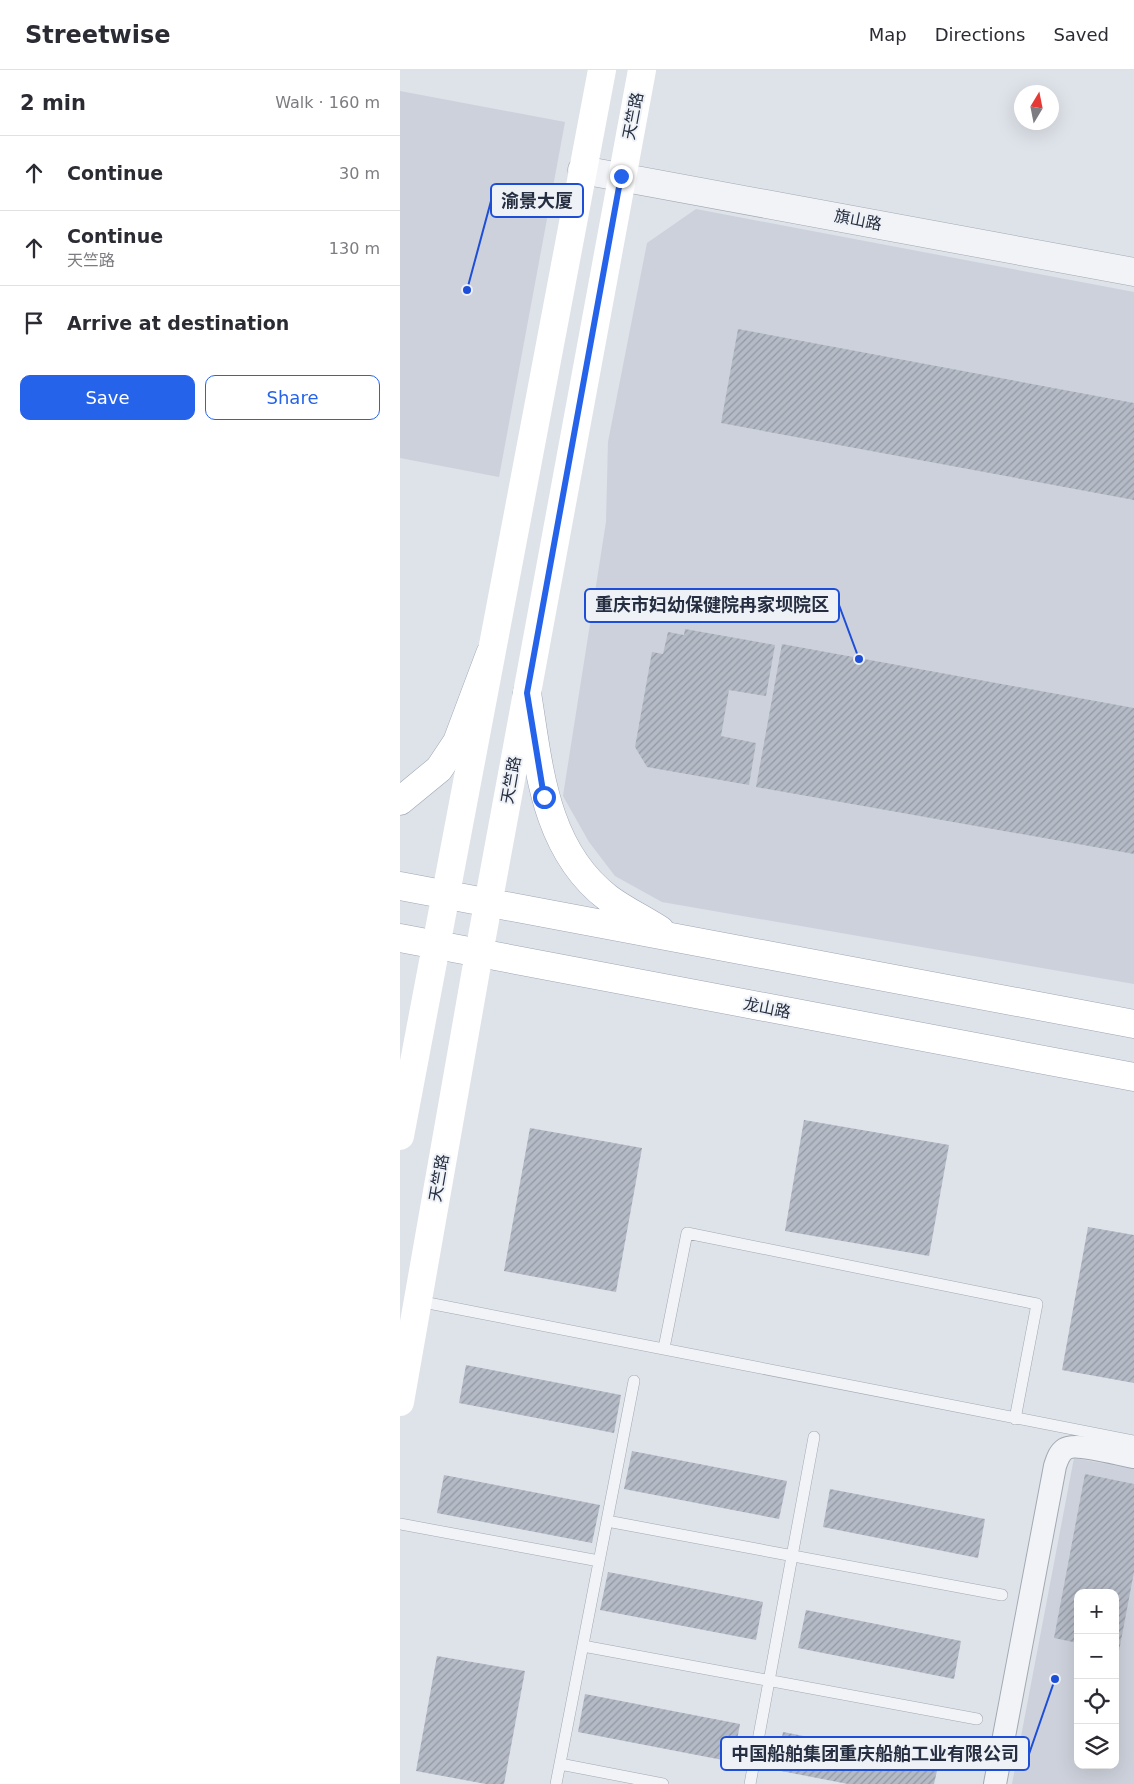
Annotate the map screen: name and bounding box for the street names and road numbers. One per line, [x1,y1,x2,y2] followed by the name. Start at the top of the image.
[619,91,647,141] street label: 天竺路
[833,206,883,234] street label: 旗山路
[497,755,525,805] street label: 天竺路
[742,994,792,1022] street label: 龙山路
[425,1153,453,1203] street label: 天竺路

